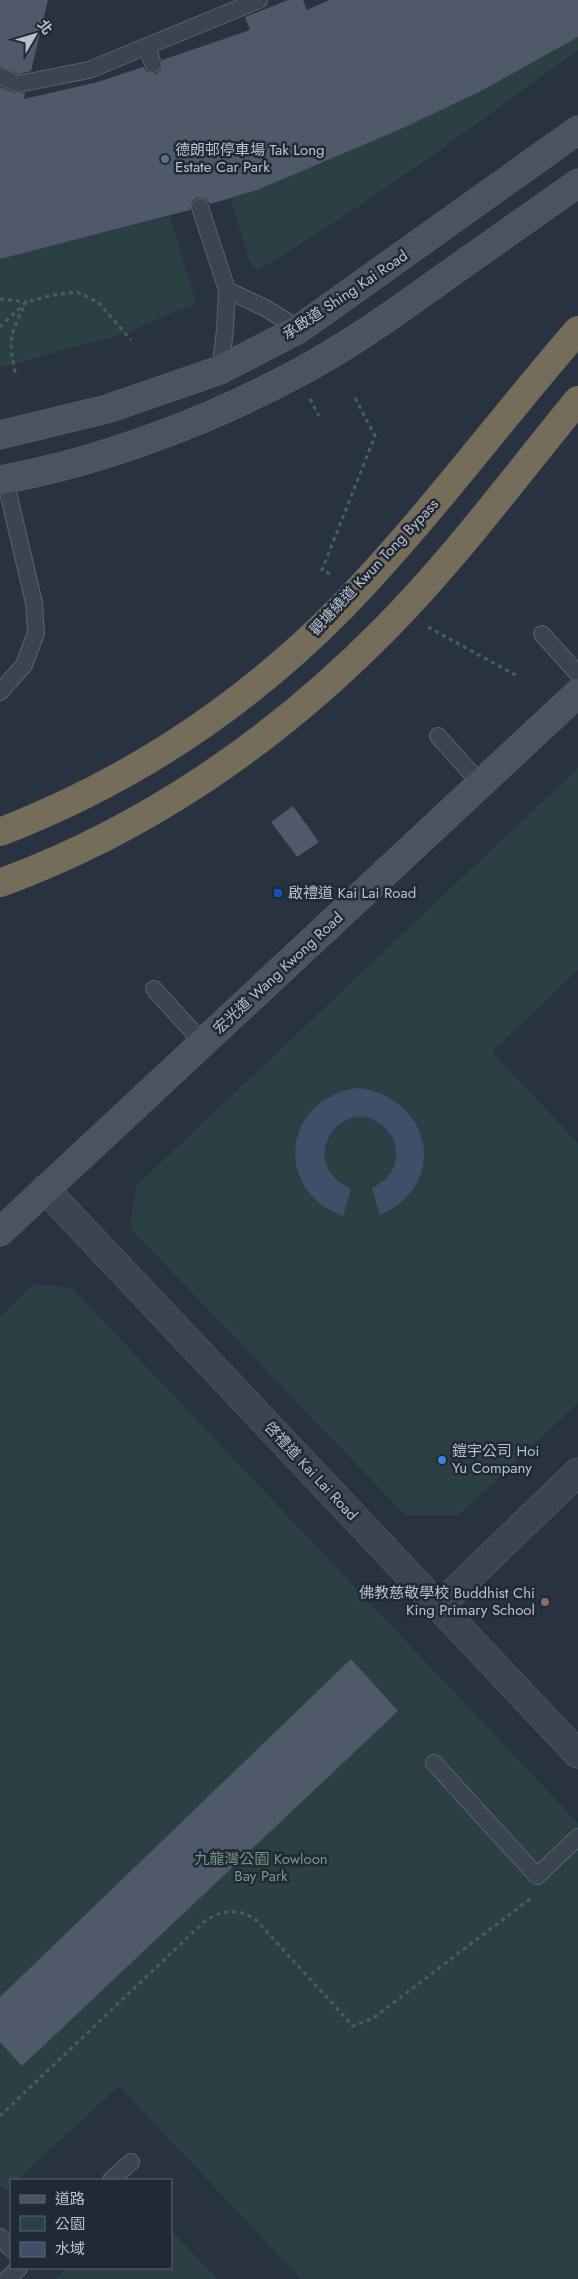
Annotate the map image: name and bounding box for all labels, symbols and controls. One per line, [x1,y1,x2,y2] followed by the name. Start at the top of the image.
[10,10,60,60] north arrow
[33,15,57,39] text: 北
[175,139,325,178] place label: 德朗邨停車場 Tak Long Estate Car Park
[159,153,171,165] marker: 德朗邨停車場 Tak Long Estate Car Park
[278,245,412,345] street label: 承啟道 Shing Kai Road
[305,494,443,640] street label: 觀塘繞道 Kwun Tong Bypass
[288,882,416,904] place label: 啟禮道 Kai Lai Road
[272,887,284,899] marker: 啟禮道 Kai Lai Road
[208,907,348,1039] street label: 宏光道 Wang Kwong Road
[259,1417,363,1525] street label: 啓禮道 Kai Lai Road
[452,1440,539,1479] place label: 鎧宇公司 Hoi Yu Company
[436,1454,448,1466] marker: 鎧宇公司 Hoi Yu Company
[359,1582,535,1621] place label: 佛教慈敬學校 Buddhist Chi King Primary School
[539,1596,551,1608] marker: 佛教慈敬學校 Buddhist Chi King Primary School
[194,1848,328,1887] park label: 九龍灣公園 Kowloon Bay Park
[10,2179,172,2269] legend
[55,2188,85,2210] text: 道路
[55,2213,85,2235] text: 公園
[55,2238,85,2260] text: 水域

